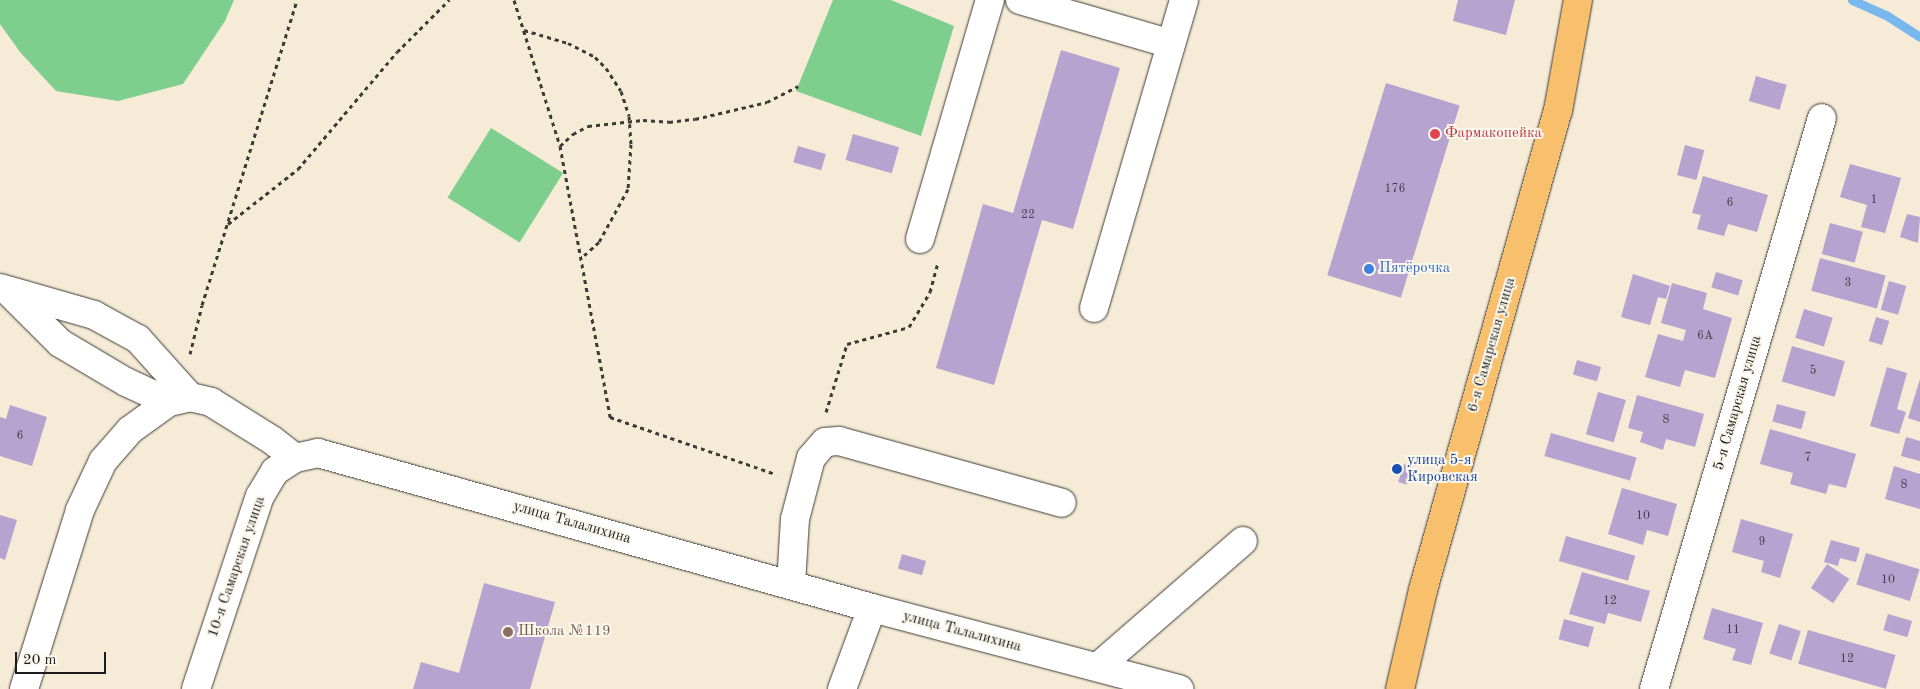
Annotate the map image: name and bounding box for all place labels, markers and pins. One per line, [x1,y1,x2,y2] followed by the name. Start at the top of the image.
[1445,125,1542,143] place label: Фармакопейка
[1429,128,1441,140] marker: Фармакопейка
[1379,260,1450,278] place label: Пятёрочка
[1363,263,1375,275] marker: Пятёрочка
[1407,451,1478,486] place label: улица 5-я Кировская
[1391,463,1403,475] marker: улица 5-я Кировская
[518,623,611,641] place label: Школа №119
[502,626,514,638] marker: Школа №119

